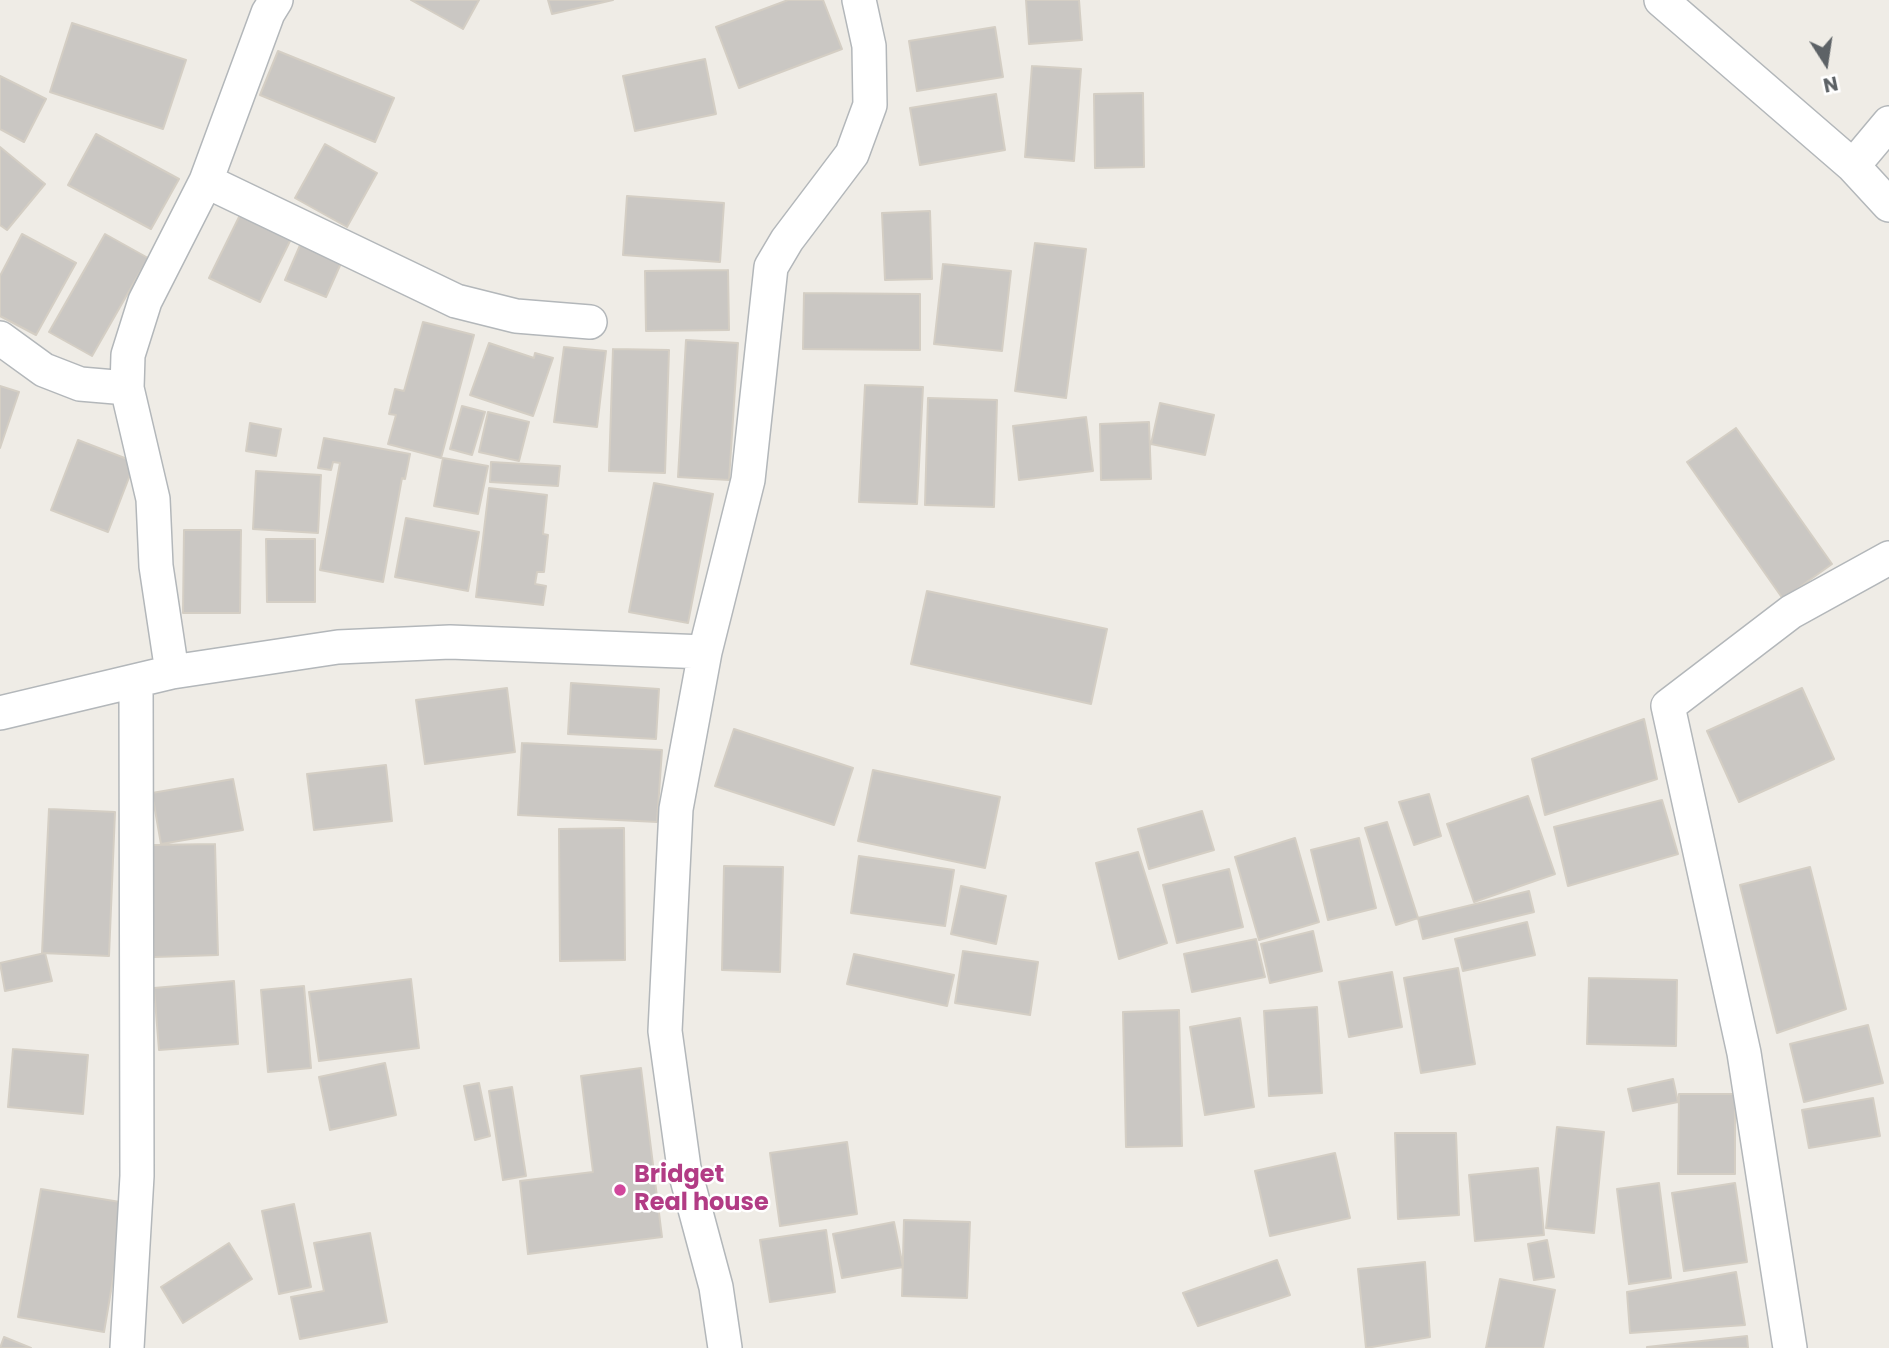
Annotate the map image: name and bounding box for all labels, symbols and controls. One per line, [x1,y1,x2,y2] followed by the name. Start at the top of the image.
[1791,28,1861,98] north arrow
[1821,69,1840,99] text: N
[634,1162,769,1218] place label: Bridget Real house
[612,1182,628,1198] marker: Bridget Real house

